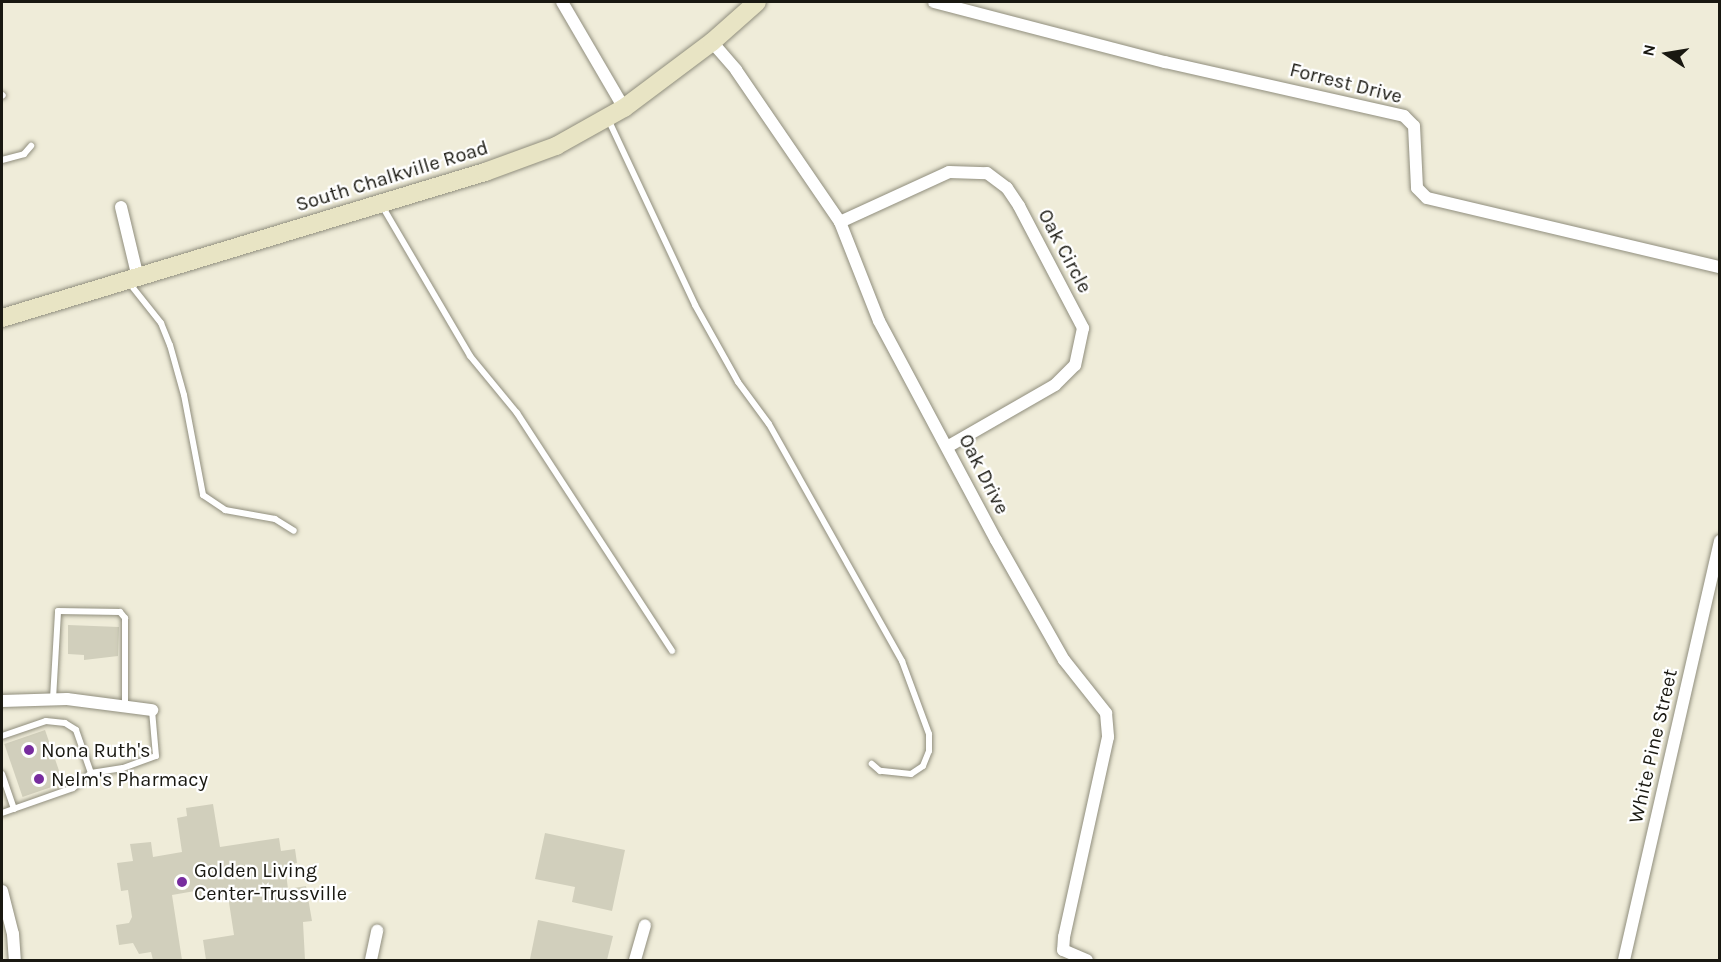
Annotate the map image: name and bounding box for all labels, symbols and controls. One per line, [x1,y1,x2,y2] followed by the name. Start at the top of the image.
[1637,24,1697,84] north arrow
[1638,43,1659,58] text: N
[1287,57,1405,109] street label: Forrest Drive
[293,135,491,217] street label: South Chalkville Road
[1033,205,1097,297] street label: Oak Circle
[954,430,1014,518] street label: Oak Drive
[1624,667,1682,825] street label: White Pine Street
[41,738,151,762] place label: Nona Ruth's
[22,743,36,757] marker: Nona Ruth's
[51,767,208,791] place label: Nelm's Pharmacy
[32,772,46,786] marker: Nelm's Pharmacy
[194,858,347,905] place label: Golden Living Center-Trussville
[175,875,189,889] marker: Golden Living Center-Trussville

